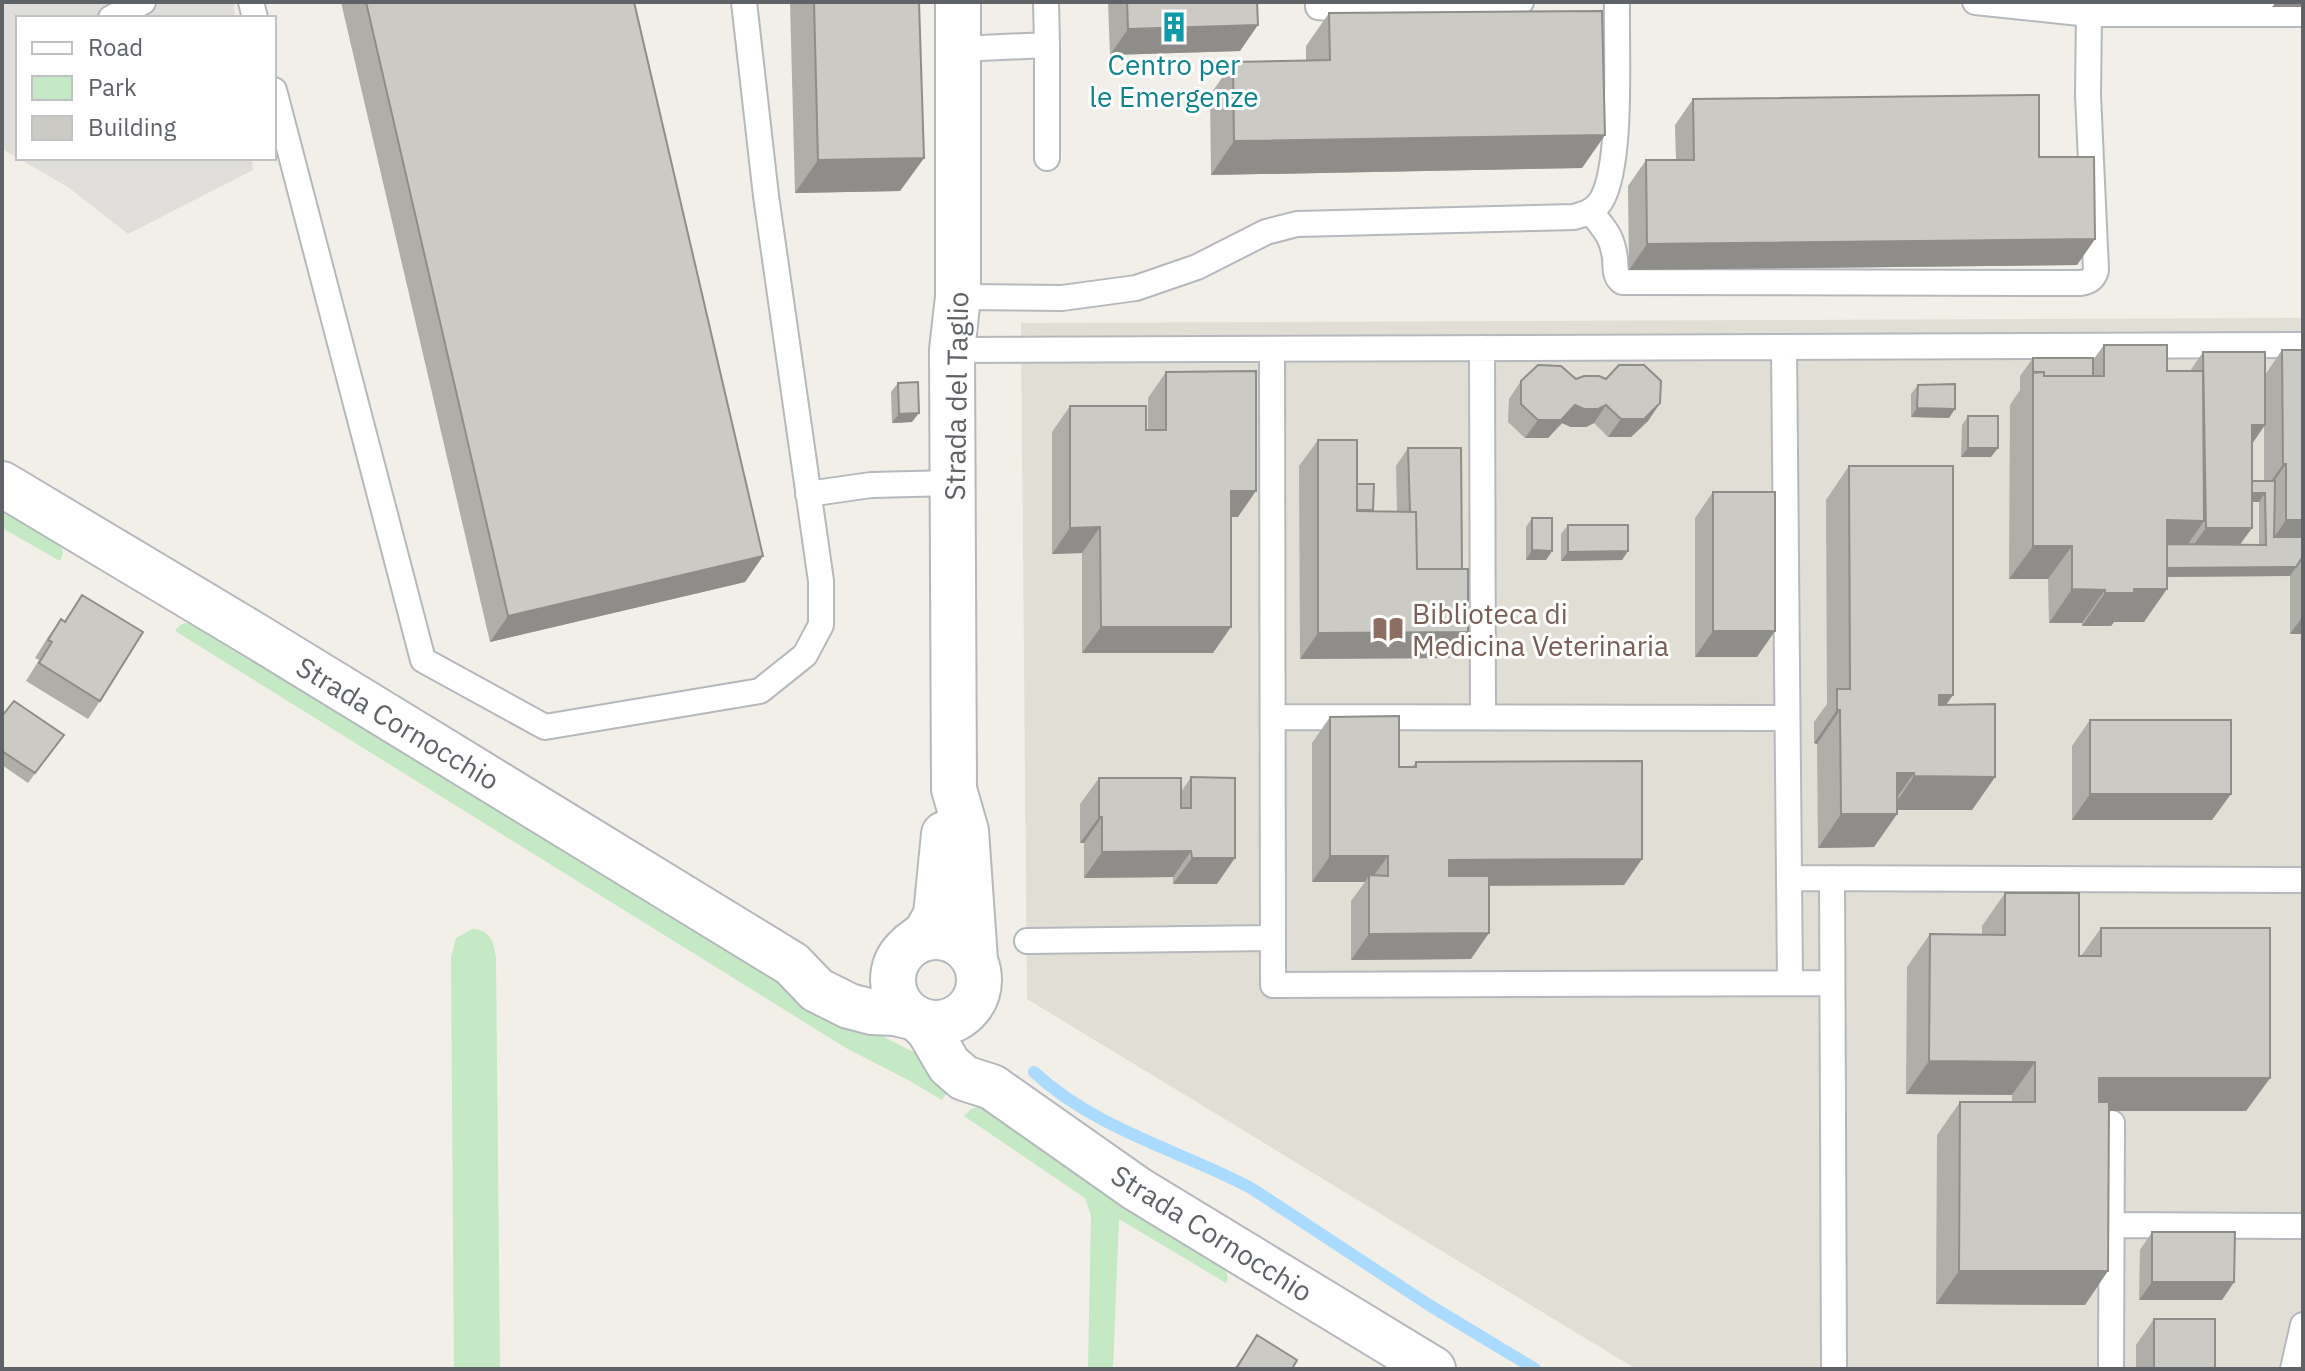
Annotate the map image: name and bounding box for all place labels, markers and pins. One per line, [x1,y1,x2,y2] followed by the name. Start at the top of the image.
[1157,10,1191,44] building icon: Centro per le Emergenze
[1089,46,1259,115] place label: Centro per le Emergenze
[1412,595,1669,664] place label: Biblioteca di Medicina Veterinaria
[1371,612,1405,646] library icon: Biblioteca di Medicina Veterinaria

